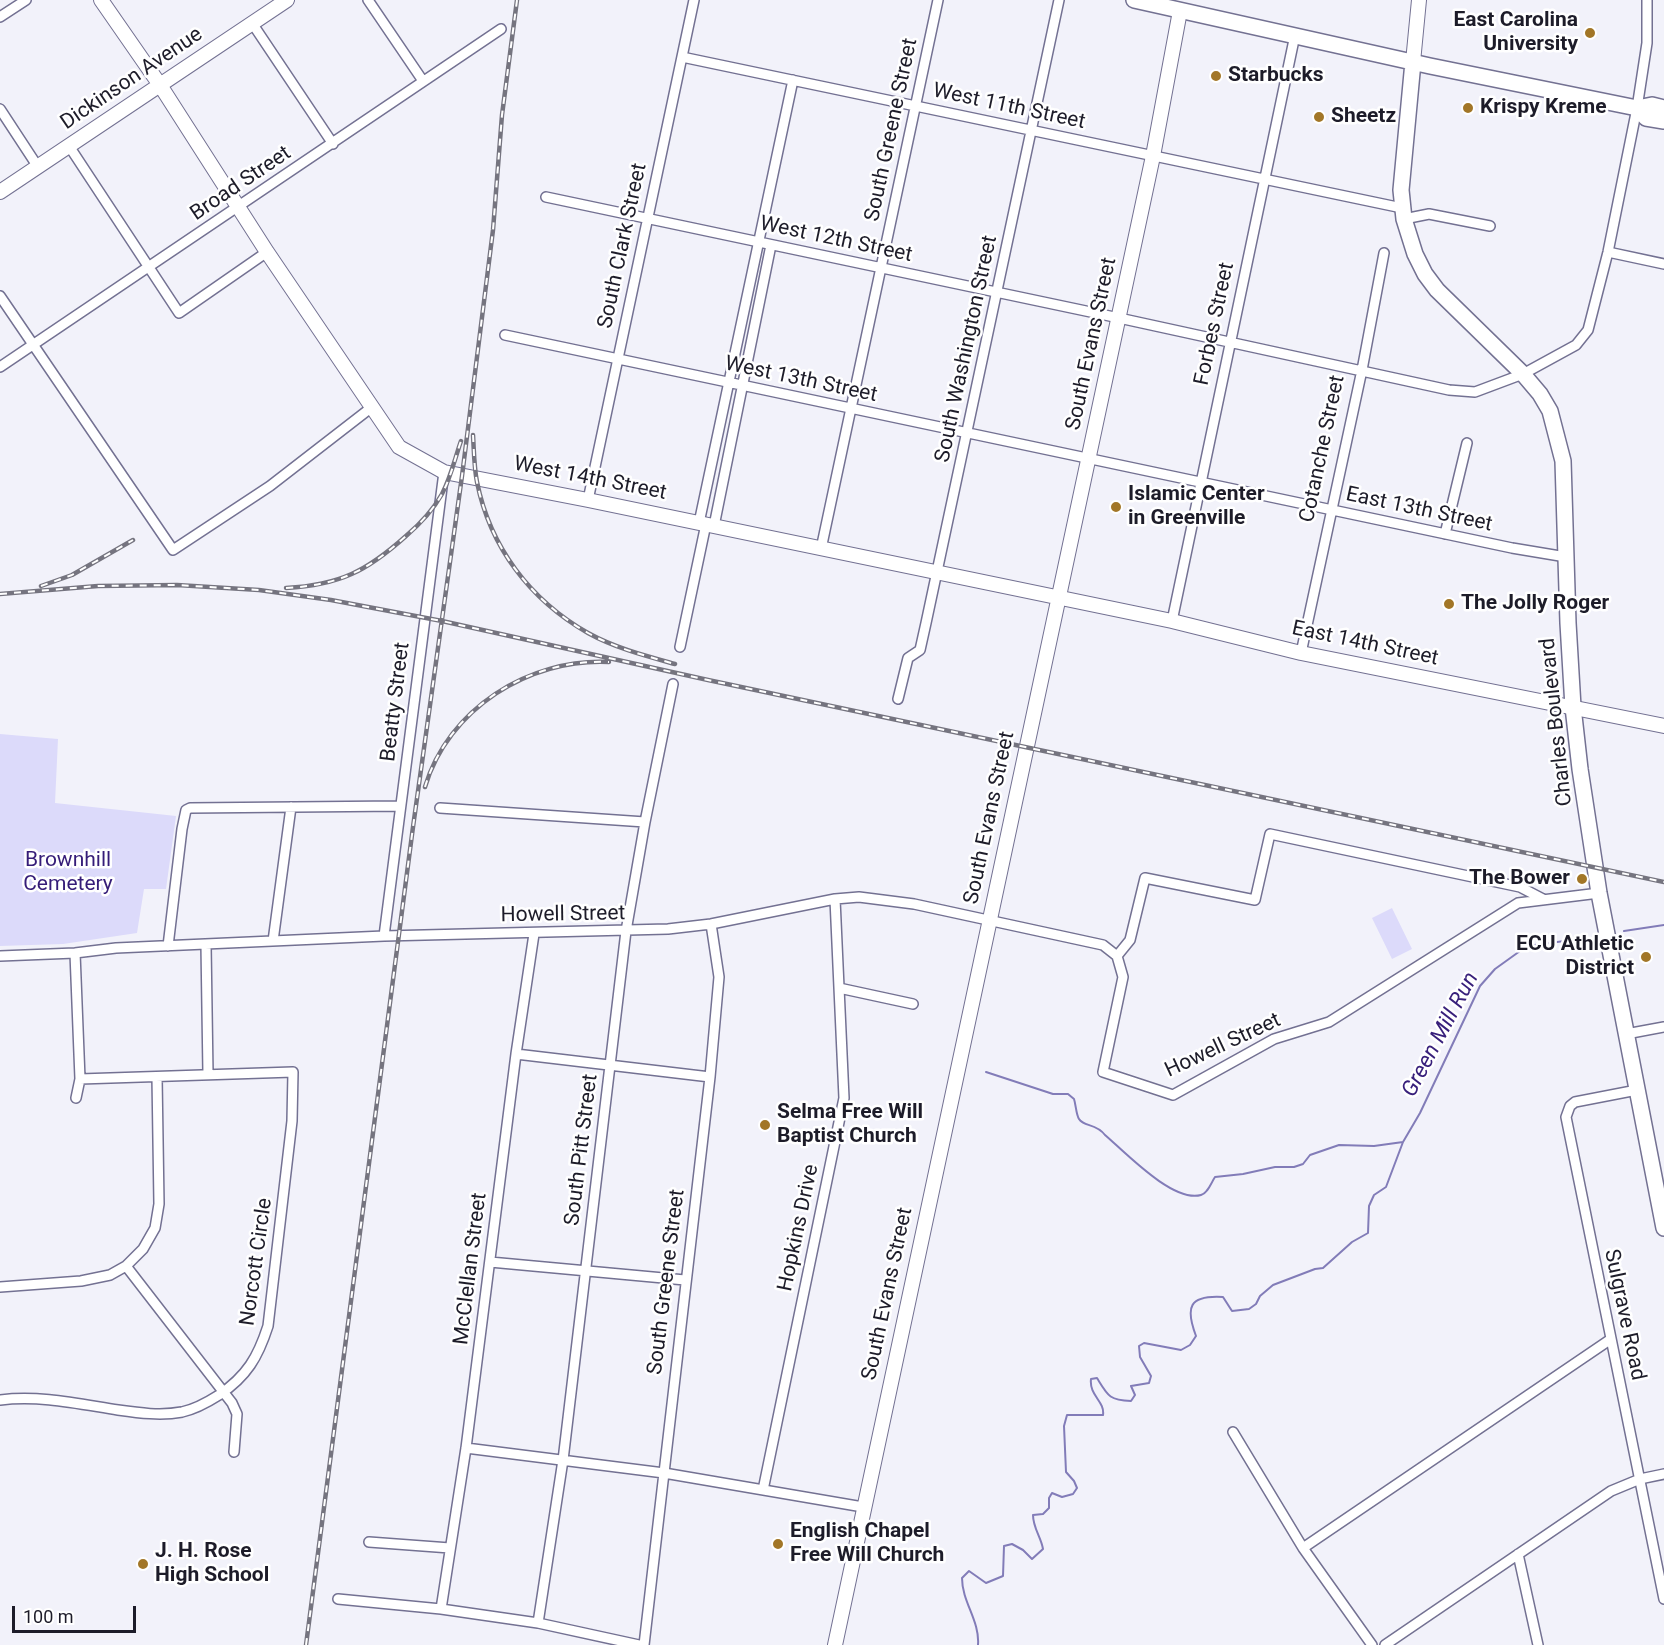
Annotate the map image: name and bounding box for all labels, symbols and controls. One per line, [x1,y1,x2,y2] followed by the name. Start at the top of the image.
[1454,8,1578,58] place label: East Carolina University
[56,22,208,136] street label: Dickinson Avenue
[1583,26,1597,40] marker: East Carolina University
[860,36,924,224] street label: South Greene Street
[1228,63,1323,89] place label: Starbucks
[1209,69,1223,83] marker: Starbucks
[931,79,1087,135] street label: West 11th Street
[1480,95,1607,121] place label: Krispy Kreme
[1461,101,1475,115] marker: Krispy Kreme
[1331,104,1396,130] place label: Sheetz
[1312,110,1326,124] marker: Sheetz
[186,141,296,227] street label: Broad Street
[593,161,653,331] street label: South Clark Street
[758,212,914,268] street label: West 12th Street
[931,233,1003,465] street label: South Washington Street
[1061,255,1123,433] street label: South Evans Street
[1190,260,1240,388] street label: Forbes Street
[723,352,879,408] street label: West 13th Street
[1295,373,1351,525] street label: Cotanche Street
[512,452,668,506] street label: West 14th Street
[1128,482,1265,532] place label: Islamic Center in Greenville
[1344,482,1494,538] street label: East 13th Street
[1109,500,1123,514] marker: Islamic Center in Greenville
[1461,591,1609,617] place label: The Jolly Roger
[1442,597,1456,611] marker: The Jolly Roger
[1290,616,1440,672] street label: East 14th Street
[1536,637,1578,807] street label: Charles Boulevard
[376,641,416,763] street label: Beatty Street
[959,729,1021,907] street label: South Evans Street
[23,848,113,898] park label: Brownhill Cemetery
[1469,866,1570,892] place label: The Bower
[1575,872,1589,886] marker: The Bower
[500,901,626,929] street label: Howell Street
[1516,932,1634,982] place label: ECU Athletic District
[1639,950,1653,964] marker: ECU Athletic District
[1397,968,1485,1102] water label: Green Mill Run
[1161,1008,1285,1084] street label: Howell Street
[560,1073,604,1227] street label: South Pitt Street
[777,1100,923,1150] place label: Selma Free Will Baptist Church
[758,1118,772,1132] marker: Selma Free Will Baptist Church
[773,1162,825,1294] street label: Hopkins Drive
[643,1188,691,1376] street label: South Greene Street
[449,1191,493,1347] street label: McClellan Street
[236,1197,278,1327] street label: Norcott Circle
[857,1205,919,1383] street label: South Evans Street
[1598,1247,1650,1383] street label: Sulgrave Road
[790,1519,944,1569] place label: English Chapel Free Will Church
[771,1537,785,1551] marker: English Chapel Free Will Church
[155,1539,269,1589] place label: J. H. Rose High School
[136,1557,150,1571] marker: J. H. Rose High School
[15,1594,140,1632] scale bar
[23,1606,74,1627] text: 100 m

